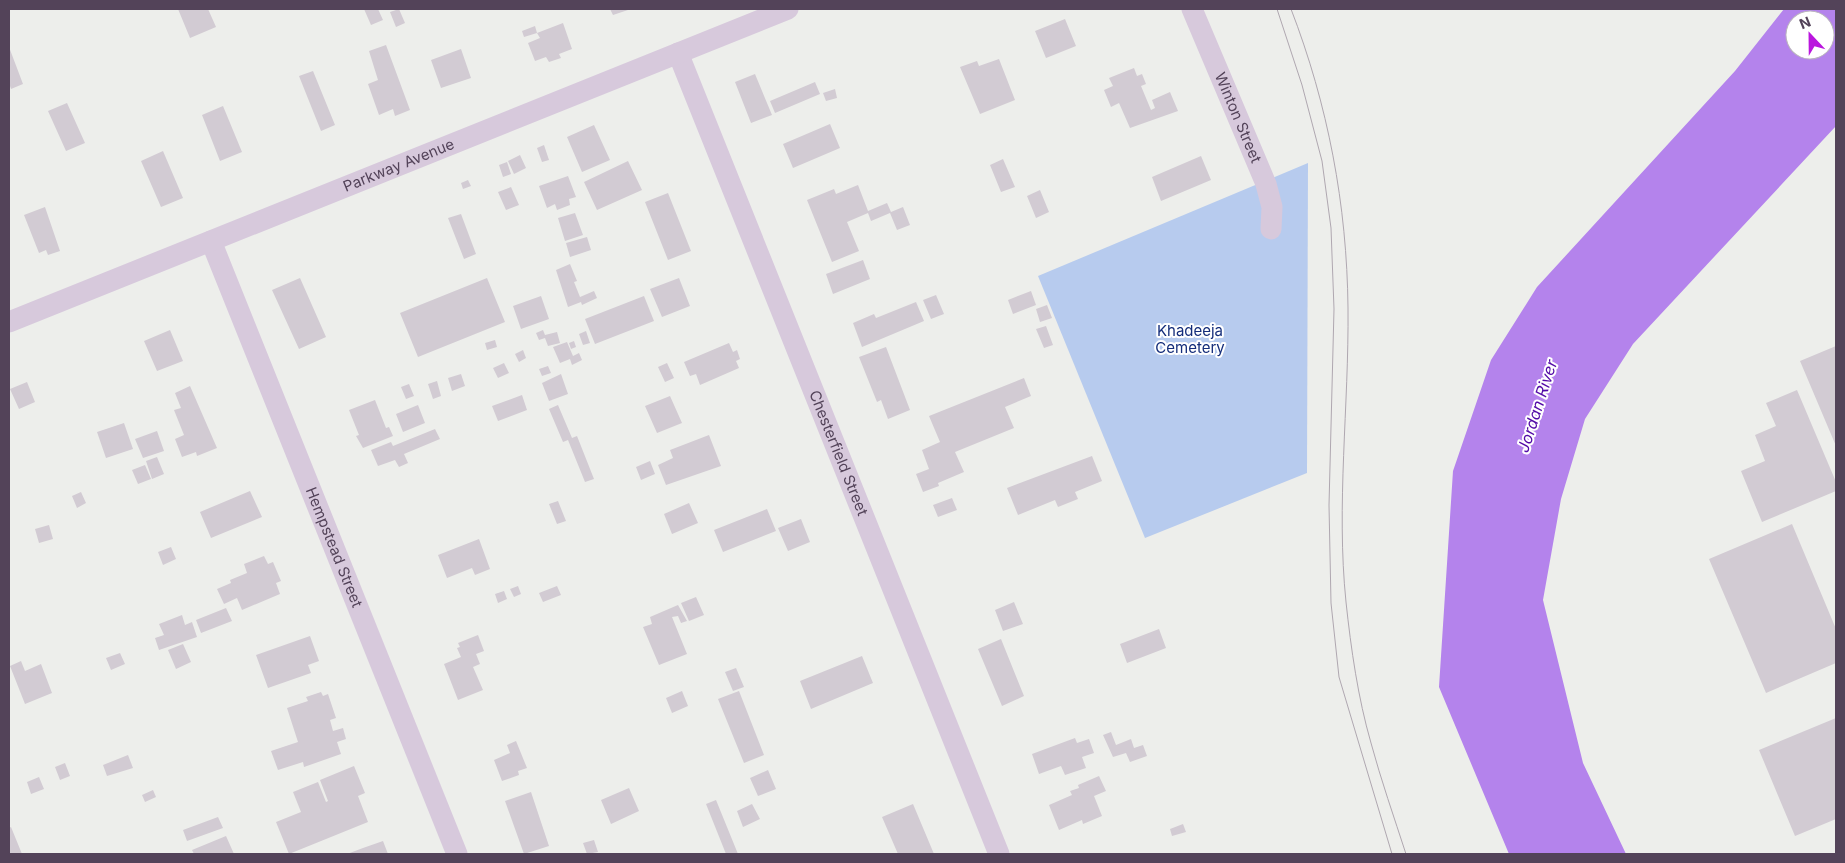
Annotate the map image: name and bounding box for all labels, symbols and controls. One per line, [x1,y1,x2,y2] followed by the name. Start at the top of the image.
[1785,10,1835,60] north arrow
[1797,13,1813,32] text: N
[1211,69,1266,166] street label: Winton Street
[340,134,457,196] street label: Parkway Avenue
[1155,321,1225,357] park label: Khadeeja Cemetery
[1513,356,1562,455] water label: Jordan River
[805,387,872,518] street label: Chesterfield Street
[302,484,367,610] street label: Hempstead Street

